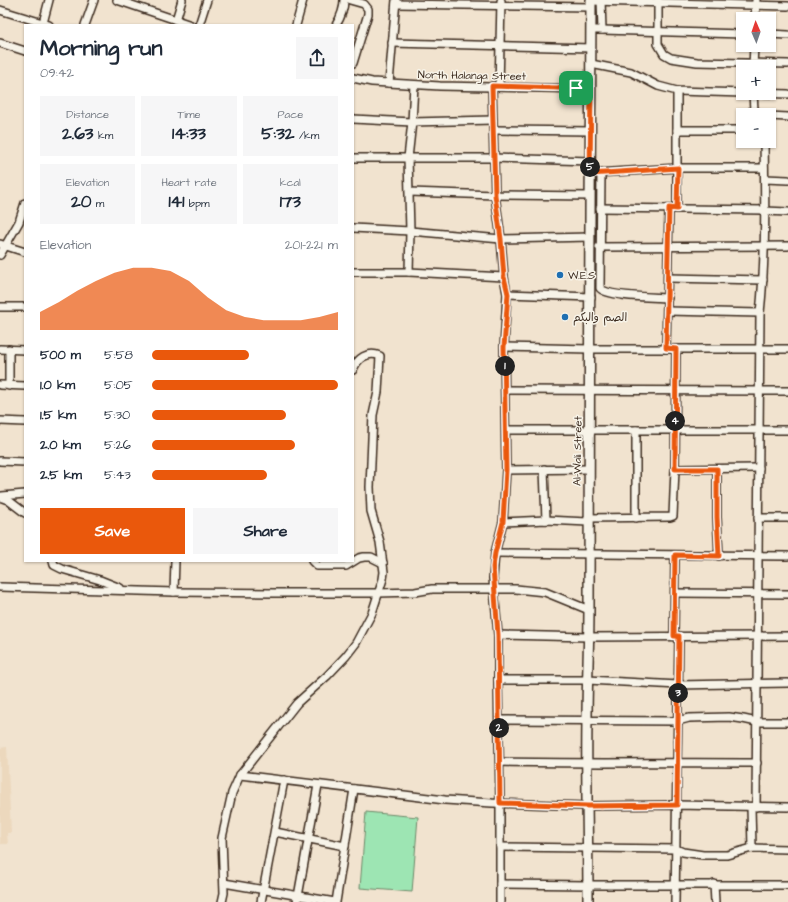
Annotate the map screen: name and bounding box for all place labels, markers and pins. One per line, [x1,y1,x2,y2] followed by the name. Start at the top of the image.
[559,71,593,105] pin
[580,157,600,177] pin: 5
[568,268,595,283] place label: W.E.S
[555,270,565,280] marker: W.E.S
[573,310,627,326] place label: الصم والبكم
[560,312,570,322] marker: الصم والبكم
[495,356,515,376] pin: 1
[665,411,685,431] pin: 4
[668,683,688,703] pin: 3
[489,718,509,738] pin: 2

